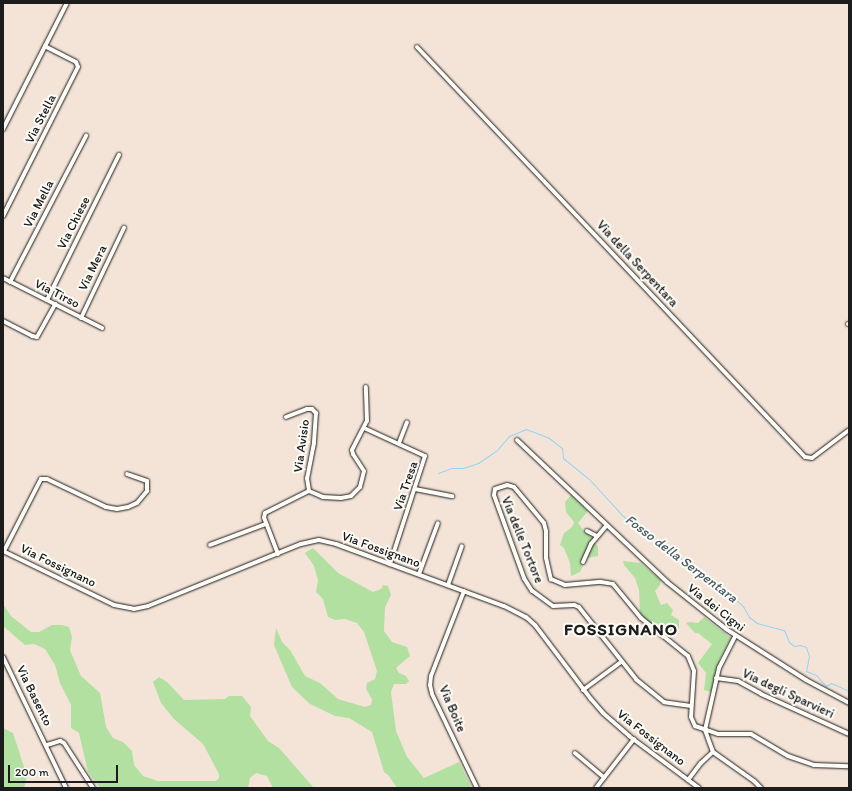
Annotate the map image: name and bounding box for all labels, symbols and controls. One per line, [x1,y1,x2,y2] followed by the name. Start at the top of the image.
[22,92,60,146] street label: Via Stella
[21,178,57,230] street label: Via Mella
[54,194,94,252] street label: Via Chiese
[593,218,681,310] street label: Via della Serpentara
[75,243,111,293] street label: Via Mera
[32,276,82,312] street label: Via Tirso
[291,418,313,474] street label: Via Avisio
[390,460,422,512] street label: Via Tresa
[498,495,546,585] street label: Via delle Tortore
[622,511,740,607] water label: Fosso della Serpentara
[340,529,422,571] street label: Via Fossignano
[18,541,98,591] street label: Via Fossignano
[684,581,748,635] street label: Via dei Cigni
[565,620,677,640] district label: FOSSIGNANO
[13,663,55,729] street label: Via Basento
[739,666,837,722] street label: Via degli Sparvieri
[435,683,469,735] street label: Via Boite
[614,706,688,770] street label: Via Fossignano
[10,757,120,783] scale bar
[15,765,49,779] text: 200 m

